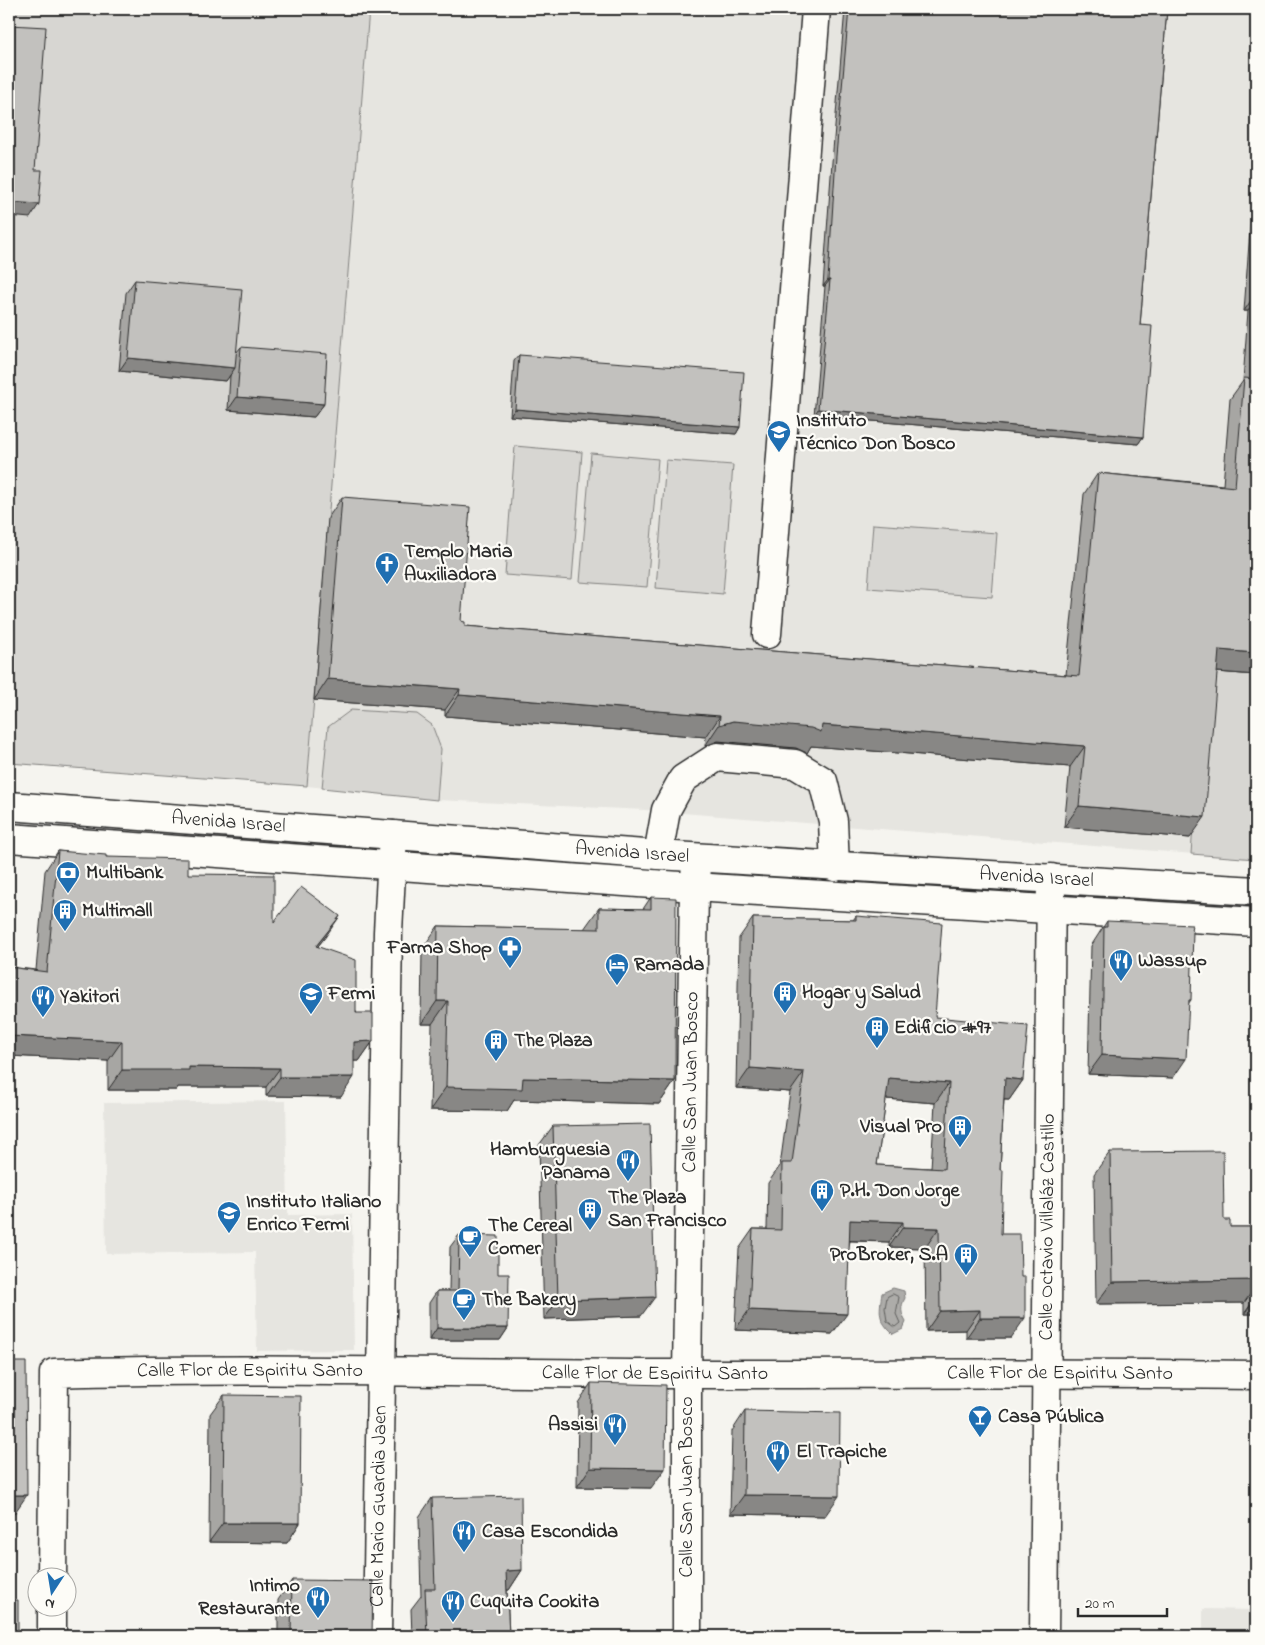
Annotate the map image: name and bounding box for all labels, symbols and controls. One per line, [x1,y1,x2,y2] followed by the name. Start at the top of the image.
[796,407,956,459] place label: Instituto Técnico Don Bosco
[766,419,792,453] school or university icon: Instituto Técnico Don Bosco
[404,538,513,590] place label: Templo Maria Auxiliadora
[374,551,400,585] church icon: Templo Maria Auxiliadora
[170,804,287,841] street label: Avenida Israel
[574,834,690,871] street label: Avenida Israel
[86,859,164,888] place label: Multibank
[55,860,81,894] bank icon: Multibank
[978,860,1094,896] street label: Avenida Israel
[82,897,152,926] place label: Multimall
[52,898,78,932] building icon: Multimall
[386,934,492,963] place label: Farma Shop
[497,935,523,969] pharmacy icon: Farma Shop
[1138,947,1207,976] place label: Wassup
[1108,948,1134,982] restaurant icon: Wassup
[634,951,704,980] place label: Ramada
[604,952,630,986] hotel icon: Ramada
[802,979,922,1009] place label: Hogar y Salud
[327,980,376,1009] place label: Fermi
[772,980,798,1014] building icon: Hogar y Salud
[298,981,324,1015] school or university icon: Fermi
[59,983,120,1012] place label: Yakitori
[30,984,56,1018] restaurant icon: Yakitori
[675,991,707,1173] street label: Calle San Juan Bosco
[894,1014,992,1043] place label: Edificio #97
[864,1015,890,1049] building icon: Edificio #97
[514,1027,593,1056] place label: The Plaza
[483,1028,509,1062] building icon: The Plaza
[859,1113,942,1142] place label: Visual Pro
[1032,1113,1063,1341] street label: Calle Octavio Villaláz Castillo
[947,1114,973,1148] building icon: Visual Pro
[490,1136,610,1188] place label: Hamburguesia Panama
[615,1148,641,1182] restaurant icon: Hamburguesia Panama
[840,1177,960,1207] place label: P.H. Don Jorge
[809,1178,835,1212] building icon: P.H. Don Jorge
[608,1184,727,1236] place label: The Plaza San Francisco
[246,1188,382,1240] place label: Instituto Italiano Enrico Fermi
[577,1197,603,1231] building icon: The Plaza San Francisco
[216,1200,242,1234] school or university icon: Instituto Italiano Enrico Fermi
[488,1212,572,1264] place label: The Cereal Corner
[457,1224,483,1258] cafe icon: The Cereal Corner
[830,1241,948,1270] place label: ProBroker, S.A
[953,1242,979,1276] building icon: ProBroker, S.A
[482,1286,576,1316] place label: The Bakery
[451,1287,477,1321] cafe icon: The Bakery
[137,1356,363,1386] street label: Calle Flor de Espiritu Santo
[542,1359,768,1389] street label: Calle Flor de Espiritu Santo
[947,1359,1173,1388] street label: Calle Flor de Espiritu Santo
[673,1396,702,1578] street label: Calle San Juan Bosco
[998,1403,1104,1432] place label: Casa Pública
[967,1404,993,1438] bar icon: Casa Pública
[363,1405,395,1607] street label: Calle Mario Guardia Jaen
[548,1411,598,1440] place label: Assisi
[602,1412,628,1446] restaurant icon: Assisi
[796,1438,888,1467] place label: El Trapiche
[765,1439,791,1473] restaurant icon: El Trapiche
[482,1518,618,1547] place label: Casa Escondida
[451,1519,477,1553] restaurant icon: Casa Escondida
[28,1568,78,1618] north arrow
[198,1572,301,1624] place label: Intimo Restaurante
[305,1585,331,1619] restaurant icon: Intimo Restaurante
[1078,1585,1166,1617] scale bar
[470,1588,599,1617] place label: Cuquita Cookita
[440,1589,466,1623] restaurant icon: Cuquita Cookita
[43,1592,56,1615] text: N
[1085,1593,1115,1615] text: 20 m

